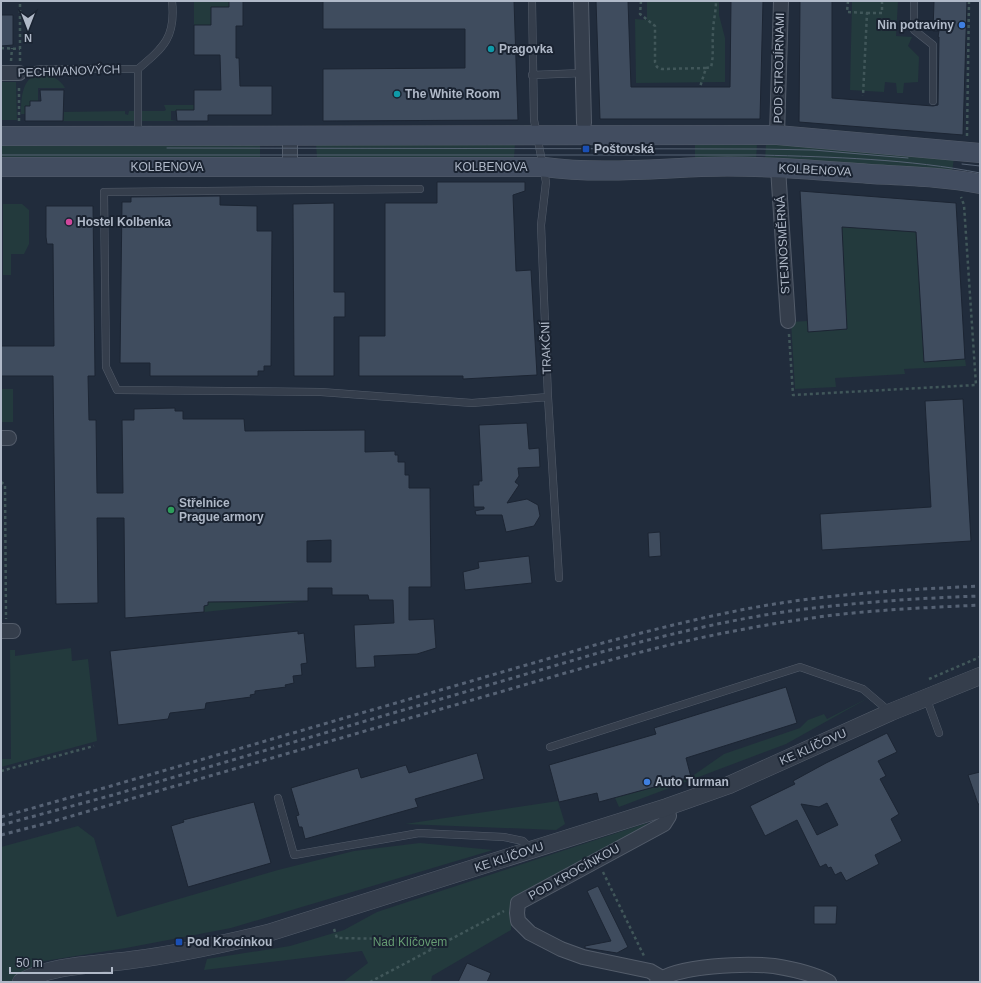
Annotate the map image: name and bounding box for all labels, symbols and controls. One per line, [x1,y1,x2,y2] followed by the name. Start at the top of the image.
[8,8,48,48] north arrow
[770,13,787,123] street label: POD STROJÍRNAMI
[877,18,954,32] place label: Nin potraviny
[957,20,967,30] marker: Nin potraviny
[24,32,32,44] text: N
[499,42,553,56] place label: Pragovka
[486,44,496,54] marker: Pragovka
[17,61,121,80] street label: PECHMANOVÝCH
[405,87,500,101] place label: The White Room
[392,89,402,99] marker: The White Room
[594,142,654,156] place label: Poštovská
[581,144,591,154] marker: Poštovská
[130,160,204,174] street label: KOLBENOVA
[454,160,528,174] street label: KOLBENOVA
[778,161,852,179] street label: KOLBENOVA
[772,195,793,295] street label: STEJNOSMĚRNÁ
[77,215,171,229] place label: Hostel Kolbenka
[64,217,74,227] marker: Hostel Kolbenka
[537,321,554,375] street label: TRAKČNÍ
[179,496,264,524] place label: Střelnice Prague armory
[166,505,176,515] marker: Střelnice Prague armory
[777,725,849,768] street label: KE KLÍČOVU
[655,775,729,789] place label: Auto Turman
[642,777,652,787] marker: Auto Turman
[472,838,545,875] street label: KE KLÍČOVU
[526,840,622,903] street label: POD KROCÍNKOU
[187,935,272,949] place label: Pod Krocínkou
[373,935,447,949] park label: Nad Klíčovem
[174,937,184,947] marker: Pod Krocínkou
[10,949,112,975] scale bar
[16,956,43,970] text: 50 m

